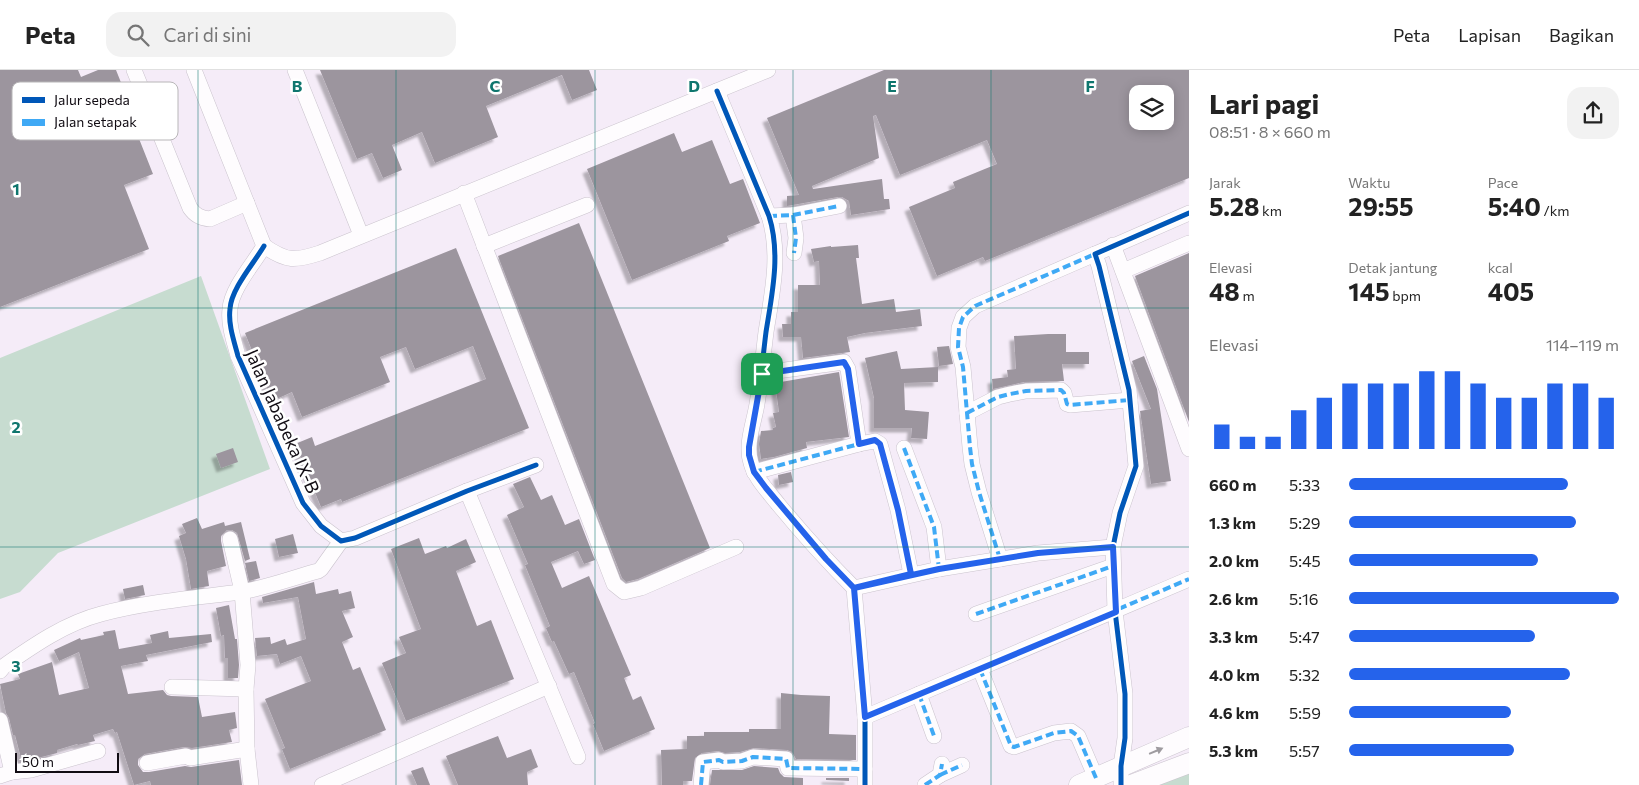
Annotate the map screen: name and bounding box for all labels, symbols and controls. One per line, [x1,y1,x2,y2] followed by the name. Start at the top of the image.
[106,12,456,57] search box
[25,20,76,49] text: Peta
[124,21,152,49] icon: search
[164,23,251,46] text: Cari di sini
[1393,24,1430,46] text: Peta
[1458,24,1521,46] text: Lapisan
[1549,24,1614,46] text: Bagikan
[292,76,303,95] text: B
[490,76,501,95] text: C
[688,76,700,95] text: D
[887,76,897,95] text: E
[1085,76,1095,95] text: F
[12,82,178,140] legend
[1129,85,1174,130] map controls
[1129,85,1174,130] button: layers
[1209,86,1319,120] text: Lari pagi
[1567,87,1619,139] button: share
[54,91,130,108] text: Jalur sepeda
[54,113,137,130] text: Jalan setapak
[1209,122,1331,141] text: 08:51 · 8 × 660 m
[1209,174,1241,191] text: Jarak
[1348,174,1390,191] text: Waktu
[1488,174,1518,191] text: Pace
[12,179,20,198] text: 1
[1209,191,1259,221] text: 5.28
[1348,191,1414,221] text: 29:55
[1488,191,1541,221] text: 5:40
[1259,202,1282,219] text: km
[1541,202,1570,219] text: /km
[1209,259,1252,276] text: Elevasi
[1348,259,1437,276] text: Detak jantung
[1488,259,1513,276] text: kcal
[1209,276,1240,306] text: 48
[1348,276,1390,306] text: 145
[1488,276,1534,306] text: 405
[1240,287,1255,304] text: m
[1390,287,1421,304] text: bpm
[1209,335,1259,354] text: Elevasi
[1546,335,1619,354] text: 114–119 m
[241,346,325,496] street label: Jalan Jababeka IX-B
[741,353,783,395] pin
[748,360,776,388] icon: arrive
[11,417,21,436] text: 2
[1209,475,1256,494] text: 660 m
[1289,475,1320,494] text: 5:33
[1209,513,1256,532] text: 1.3 km
[1289,513,1321,532] text: 5:29
[1209,551,1259,570] text: 2.0 km
[1289,551,1321,570] text: 5:45
[1209,589,1258,608] text: 2.6 km
[1289,589,1319,608] text: 5:16
[1209,627,1258,646] text: 3.3 km
[1289,627,1320,646] text: 5:47
[11,656,21,675] text: 3
[1209,665,1260,684] text: 4.0 km
[1289,665,1320,684] text: 5:32
[1209,703,1259,722] text: 4.6 km
[1289,703,1321,722] text: 5:59
[1209,741,1258,760] text: 5.3 km
[1289,741,1320,760] text: 5:57
[1149,746,1163,754] one-way arrow
[15,750,119,773] scale bar
[22,753,54,770] text: 50 m

